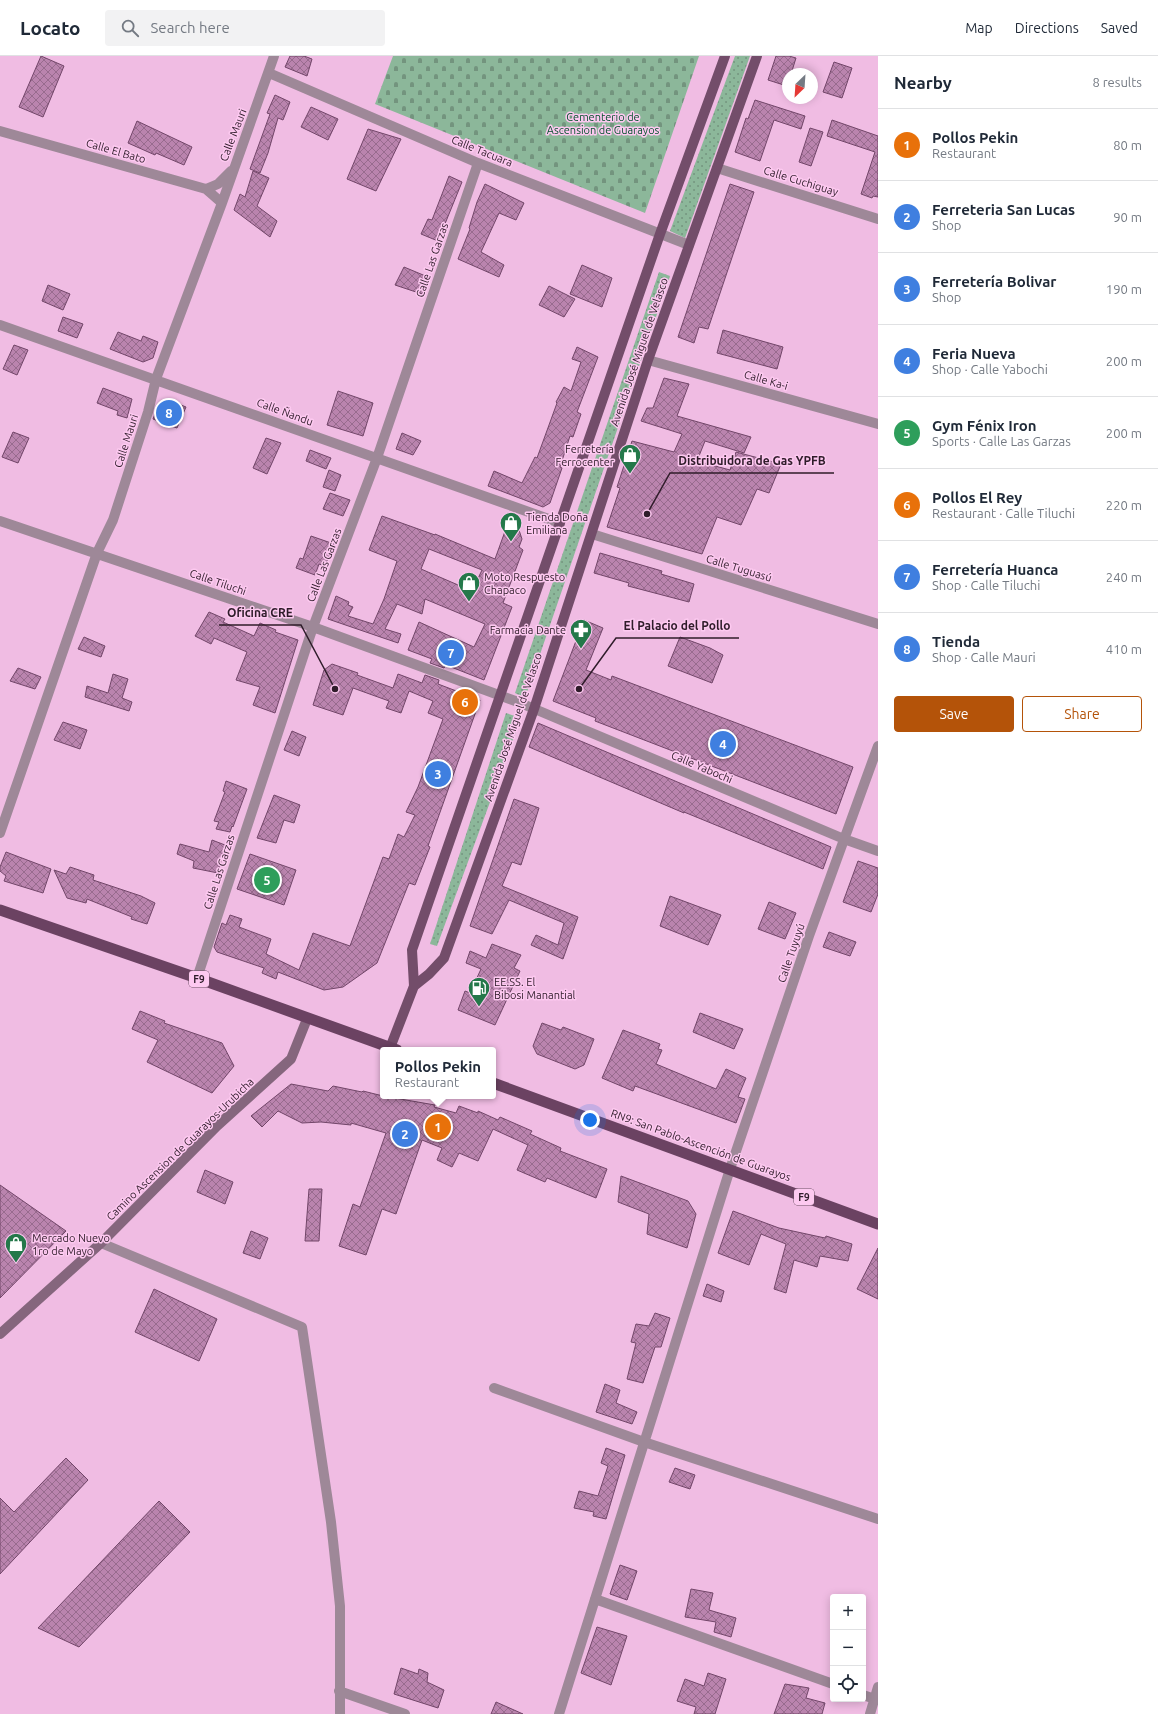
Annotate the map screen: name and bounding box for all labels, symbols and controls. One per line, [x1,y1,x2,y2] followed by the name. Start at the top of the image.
[105,10,385,46] search box
[20,17,81,39] text: Locato
[119,17,141,39] icon: search
[151,19,230,36] text: Search here
[965,20,993,36] text: Map
[1015,20,1079,36] text: Directions
[1101,20,1138,36] text: Saved
[782,68,818,104] north arrow
[894,73,952,92] text: Nearby
[1092,75,1142,89] text: 8 results
[218,107,248,163] street label: Calle Mauri
[547,111,660,136] park label: Cementerio de Ascension de Guarayos
[932,129,1018,146] text: Pollos Pekin
[450,133,514,169] street label: Calle Tacuara
[85,137,147,165] street label: Calle El Bato
[903,138,911,152] text: 1
[1113,138,1142,152] text: 80 m
[932,146,996,160] text: Restaurant
[762,164,840,198] street label: Calle Cuchiguay
[932,201,1075,218] text: Ferreteria San Lucas
[903,210,911,224] text: 2
[1113,210,1142,224] text: 90 m
[932,218,961,232] text: Shop
[414,221,450,299] street label: Calle Las Garzas
[932,273,1056,290] text: Ferretería Bolivar
[608,276,670,428] street label: Avenida José Miguel de Velasco
[903,282,911,296] text: 3
[1106,282,1142,296] text: 190 m
[932,290,961,304] text: Shop
[932,345,1016,362] text: Feria Nueva
[903,354,911,368] text: 4
[1106,354,1142,368] text: 200 m
[932,362,1048,376] text: Shop · Calle Yabochi
[743,368,789,392] street label: Calle Ka-i
[255,396,315,428] street label: Calle Ñandu
[156,398,182,428] pin: 8
[112,413,140,469] street label: Calle Mauri
[932,417,1037,434] text: Gym Fénix Iron
[903,426,911,440] text: 5
[1106,426,1142,440] text: 200 m
[932,434,1071,448] text: Sports · Calle Las Garzas
[617,442,643,475] shop icon: Ferretería Ferrocenter
[555,443,615,468] place label: Ferretería Ferrocenter
[670,449,834,473] callout: Distribuidora de Gas YPFB
[678,454,826,467] text: Distribuidora de Gas YPFB
[932,489,1022,506] text: Pollos El Rey
[903,498,911,512] text: 6
[1106,498,1142,512] text: 220 m
[932,506,1075,520] text: Restaurant · Calle Tiluchi
[498,510,524,543] shop icon: Tienda Doña Emiliana
[526,511,588,536] place label: Tienda Doña Emiliana
[304,526,344,604] street label: Calle Las Garzas
[705,552,773,584] street label: Calle Tuguasú
[932,561,1059,578] text: Ferretería Huanca
[188,567,248,597] street label: Calle Tiluchi
[456,570,482,603] shop icon: Moto Respuesto Chapaco
[903,570,911,584] text: 7
[1106,570,1142,584] text: 240 m
[484,571,565,596] place label: Moto Respuesto Chapaco
[932,578,1040,592] text: Shop · Calle Tiluchi
[219,601,301,625] callout: Oficina CRE
[227,606,293,619] text: Oficina CRE
[616,614,739,638] callout: El Palacio del Pollo
[568,617,594,650] pharmacy icon: Farmacia Dante
[624,619,730,632] text: El Palacio del Pollo
[490,624,566,636] place label: Farmacia Dante
[932,633,980,650] text: Tienda
[438,638,464,668] pin: 7
[903,642,911,656] text: 8
[1106,642,1142,656] text: 410 m
[932,650,1036,664] text: Shop · Calle Mauri
[482,651,544,803] street label: Avenida José Miguel de Velasco
[452,687,478,717] pin: 6
[894,696,1014,732] button: Save
[1022,696,1142,732] button: Share
[710,729,736,759] pin: 4
[670,749,734,785] street label: Calle Yabochi
[425,759,451,789] pin: 3
[201,833,237,911] street label: Calle Las Garzas
[254,865,280,895] pin: 5
[775,922,807,984] street label: Calle Tuyuyú
[189,971,209,987] road number: F9
[466,975,492,1008] fuel station icon: EE.SS. El Bibosi Manantial
[494,976,576,1001] place label: EE.SS. El Bibosi Manantial
[380,1047,496,1099] popup
[395,1058,481,1075] text: Pollos Pekin
[104,1075,256,1223] street label: Camino Ascension de Guarayos-Urubicha
[395,1075,459,1089] text: Restaurant
[609,1107,793,1183] street label: RN9: San Pablo-Ascención de Guarayos
[580,1110,600,1130] your location
[425,1112,451,1142] pin: 1
[392,1119,418,1149] pin: 2
[794,1189,814,1205] road number: F9
[3,1231,29,1264] shop icon: Mercado Nuevo 1ro de Mayo
[32,1232,110,1257] place label: Mercado Nuevo 1ro de Mayo
[830,1594,866,1702] map controls
[830,1594,866,1630] button: +
[830,1630,866,1666] button: −
[830,1666,866,1702] button: locate

